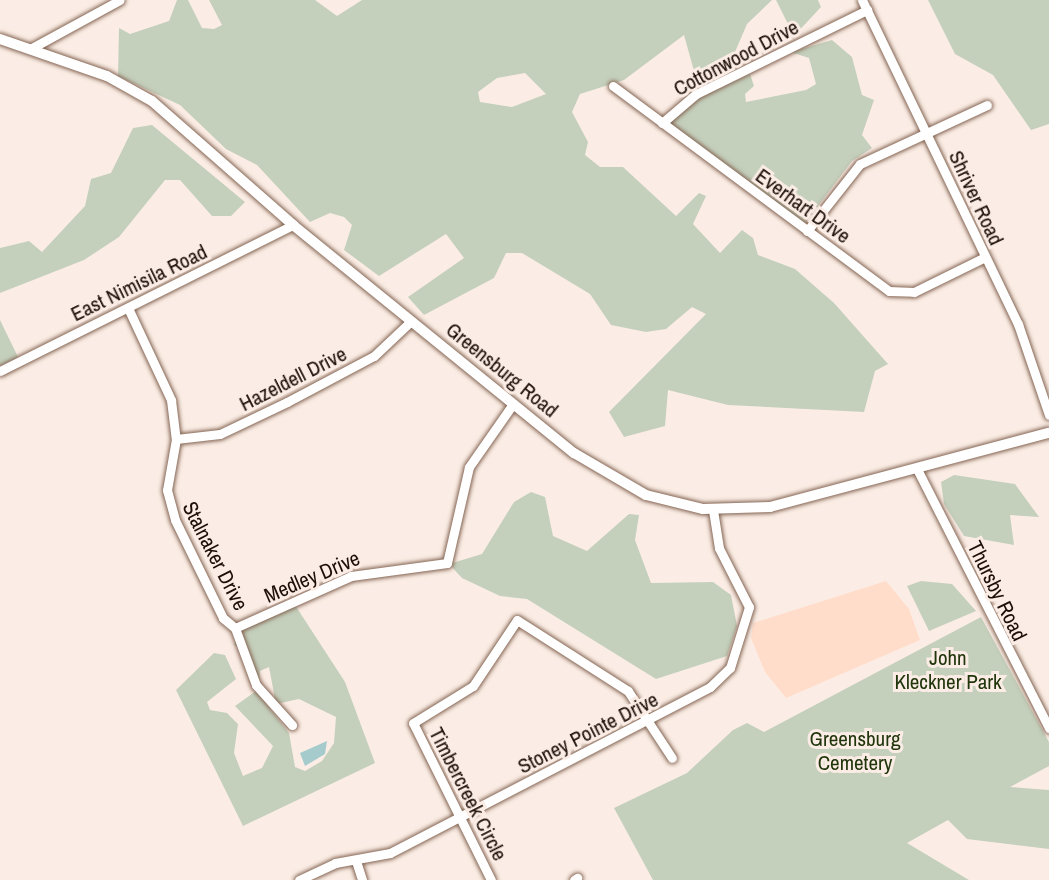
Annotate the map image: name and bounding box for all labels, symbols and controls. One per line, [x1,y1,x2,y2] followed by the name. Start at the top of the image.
[669,15,803,101] street label: Cottonwood Drive
[943,147,1009,249] street label: Shriver Road
[751,163,855,249] street label: Everhart Drive
[67,239,211,327] street label: East Nimisila Road
[441,317,563,423] street label: Greensburg Road
[235,341,351,417] street label: Hazeldell Drive
[177,497,253,615] street label: Stalnaker Drive
[962,537,1032,645] street label: Thursby Road
[260,546,364,608] street label: Medley Drive
[894,645,1002,695] park label: John Kleckner Park
[514,687,662,779] street label: Stoney Pointe Drive
[424,723,512,865] street label: Timbercreek Circle
[810,726,900,776] park label: Greensburg Cemetery

